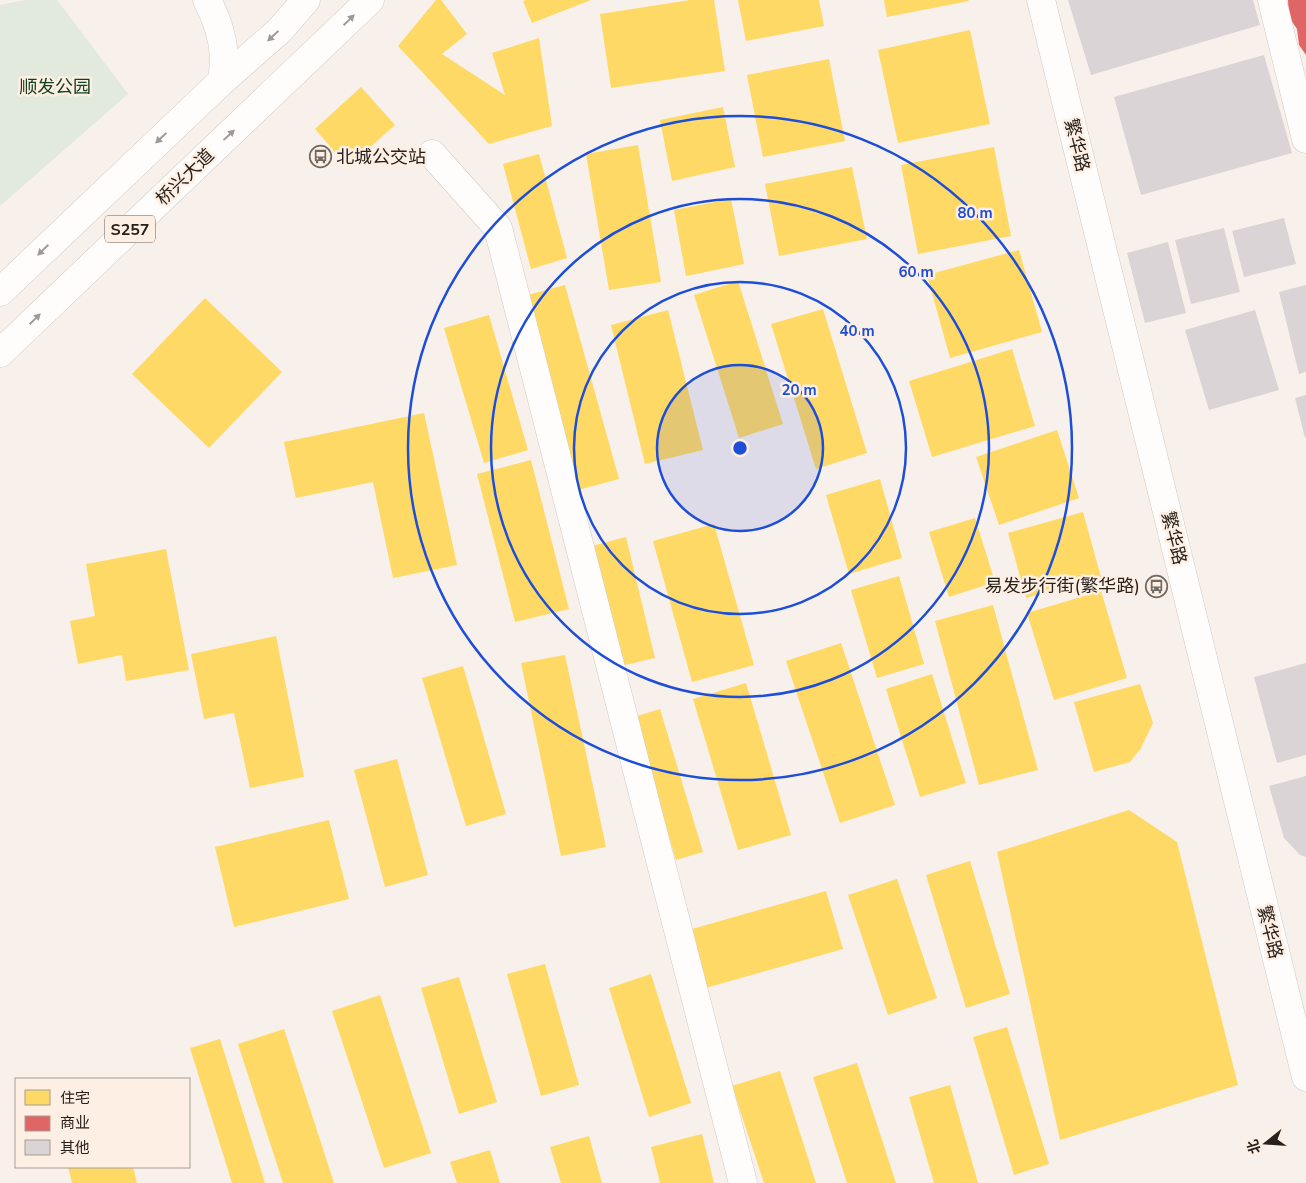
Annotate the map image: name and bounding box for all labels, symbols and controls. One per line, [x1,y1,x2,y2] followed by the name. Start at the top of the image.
[343,14,355,26] one-way arrow
[267,30,280,41] one-way arrow
[19,75,91,99] park label: 顺发公园
[1059,116,1095,174] street label: 繁华路
[222,129,234,141] one-way arrow
[156,132,168,144] one-way arrow
[151,143,219,211] street label: 桥兴大道
[308,145,332,169] bus stop icon: 北城公交站
[336,145,426,169] place label: 北城公交站
[957,203,993,223] text: 80 m
[105,215,155,242] road number: S257
[38,244,50,256] one-way arrow
[898,262,934,282] text: 60 m
[29,313,41,325] one-way arrow
[839,321,875,341] text: 40 m
[781,380,817,400] text: 20 m
[731,439,749,457] centre of rings
[1156,509,1192,567] street label: 繁华路
[985,574,1140,598] place label: 易发步行街(繁华路)
[1144,574,1168,598] bus stop icon: 易发步行街(繁华路)
[1252,903,1288,961] street label: 繁华路
[15,1078,190,1168] legend
[60,1088,90,1108] text: 住宅
[60,1113,90,1133] text: 商业
[1241,1118,1291,1168] north arrow
[1243,1137,1265,1156] text: 北
[60,1138,90,1158] text: 其他

